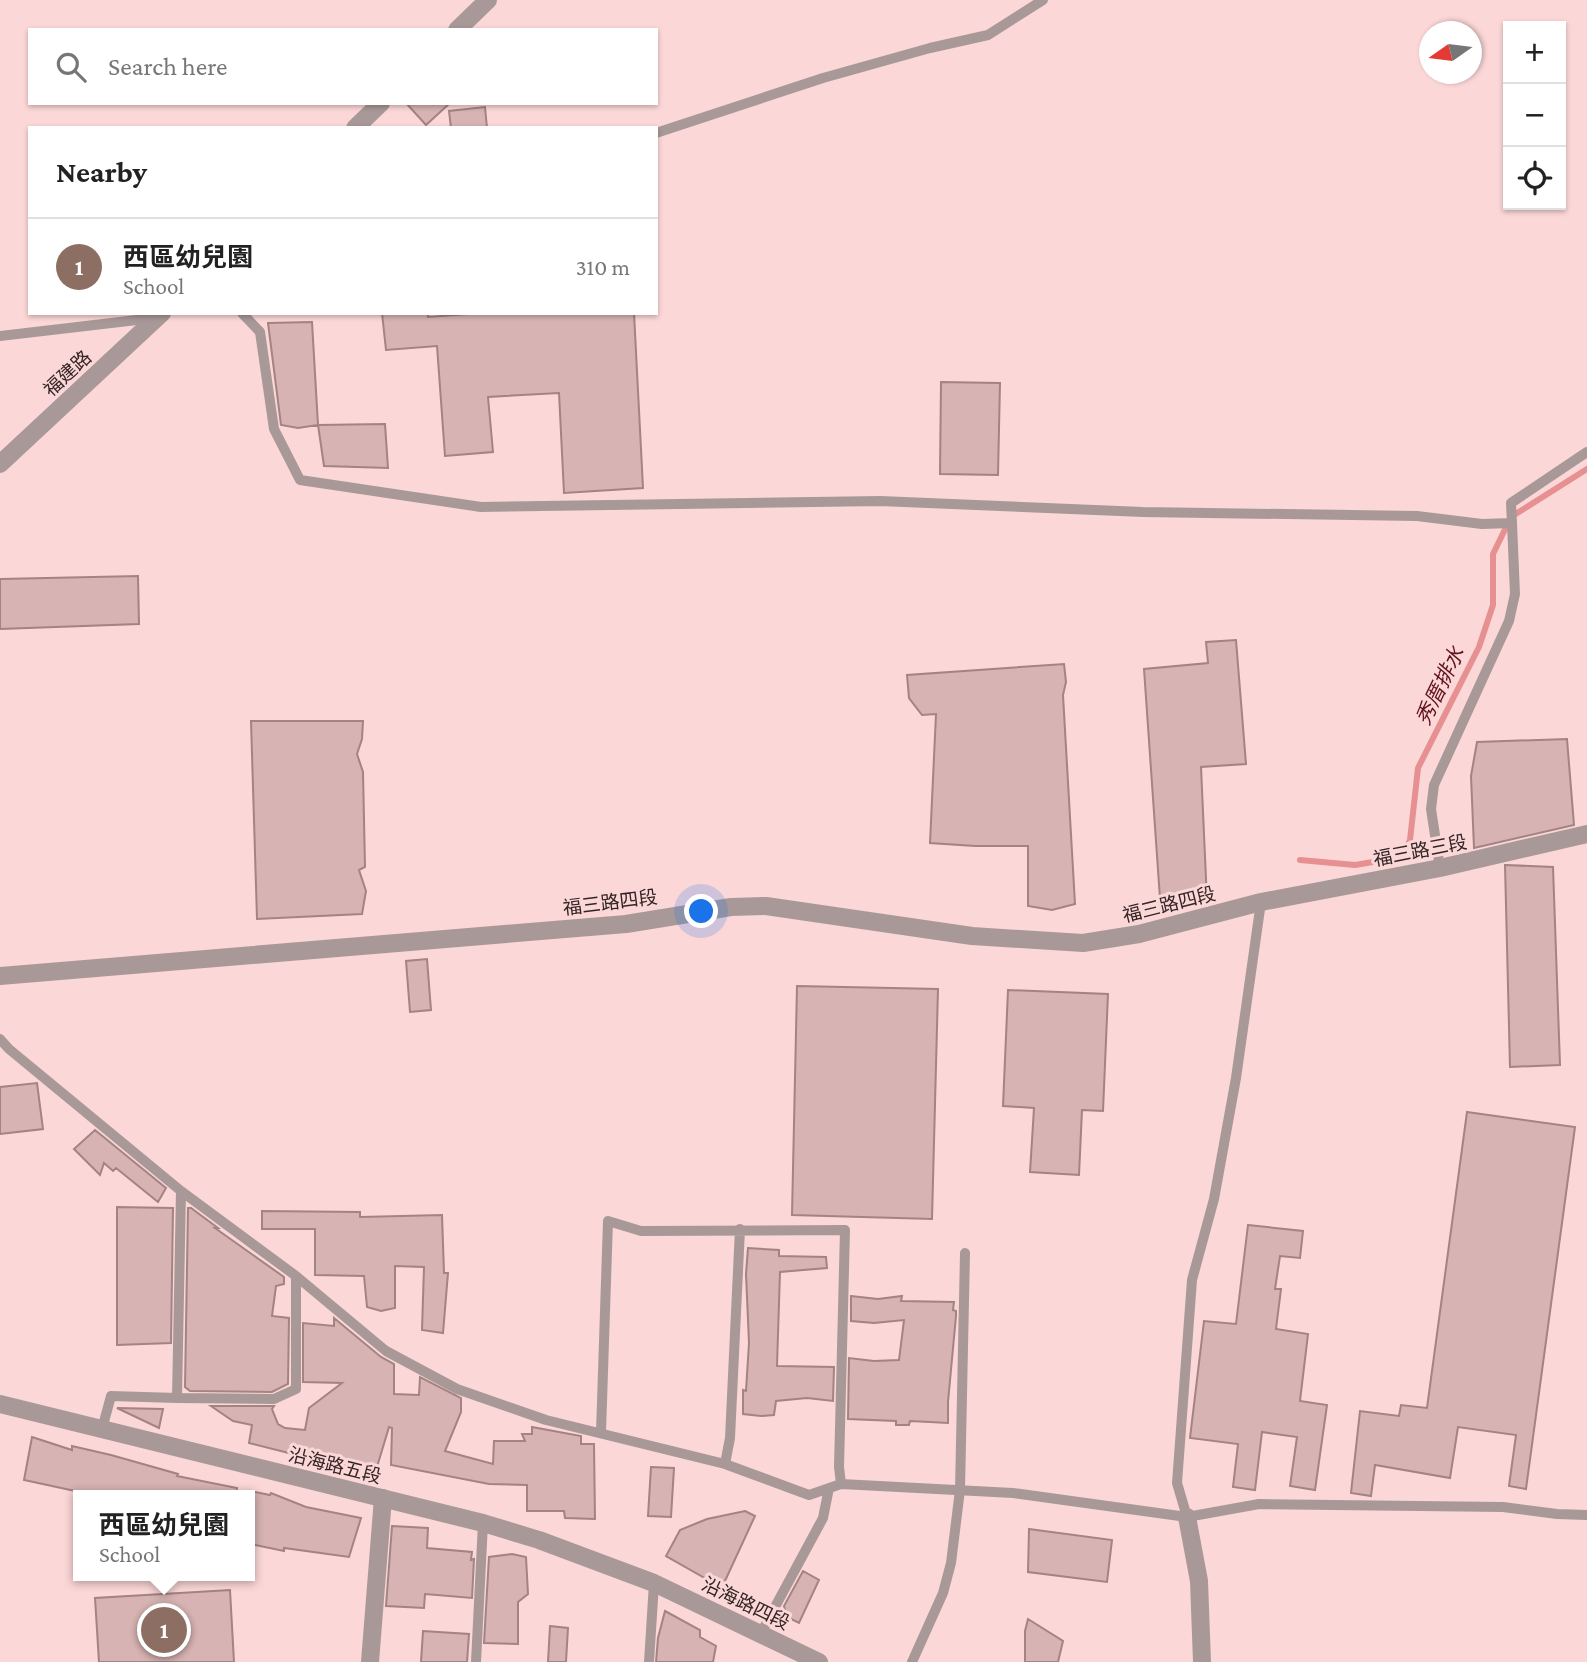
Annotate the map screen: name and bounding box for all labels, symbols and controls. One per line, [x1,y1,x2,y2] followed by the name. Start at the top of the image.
[1419,21,1482,84] north arrow
[1503,21,1566,210] map controls
[1503,21,1566,84] button: +
[28,28,658,105] search box
[52,48,90,86] icon: search
[108,52,227,81] text: Search here
[1503,84,1566,147] button: −
[1503,147,1566,210] button: locate
[56,155,147,188] text: Nearby
[123,243,253,272] text: 西區幼兒園
[75,254,83,280] text: 1
[576,254,630,280] text: 310 m
[123,273,184,299] text: School
[39,346,95,400] street label: 福建路
[1411,642,1470,729] water label: 秀厝排水
[1371,831,1469,870] street label: 福三路三段
[1120,883,1218,926] street label: 福三路四段
[562,886,658,919] street label: 福三路四段
[684,894,718,928] your location
[286,1444,384,1487] street label: 沿海路五段
[73,1490,255,1581] popup
[99,1511,229,1540] text: 西區幼兒園
[99,1541,160,1567] text: School
[698,1573,793,1634] street label: 沿海路四段
[141,1604,187,1656] pin: 1

